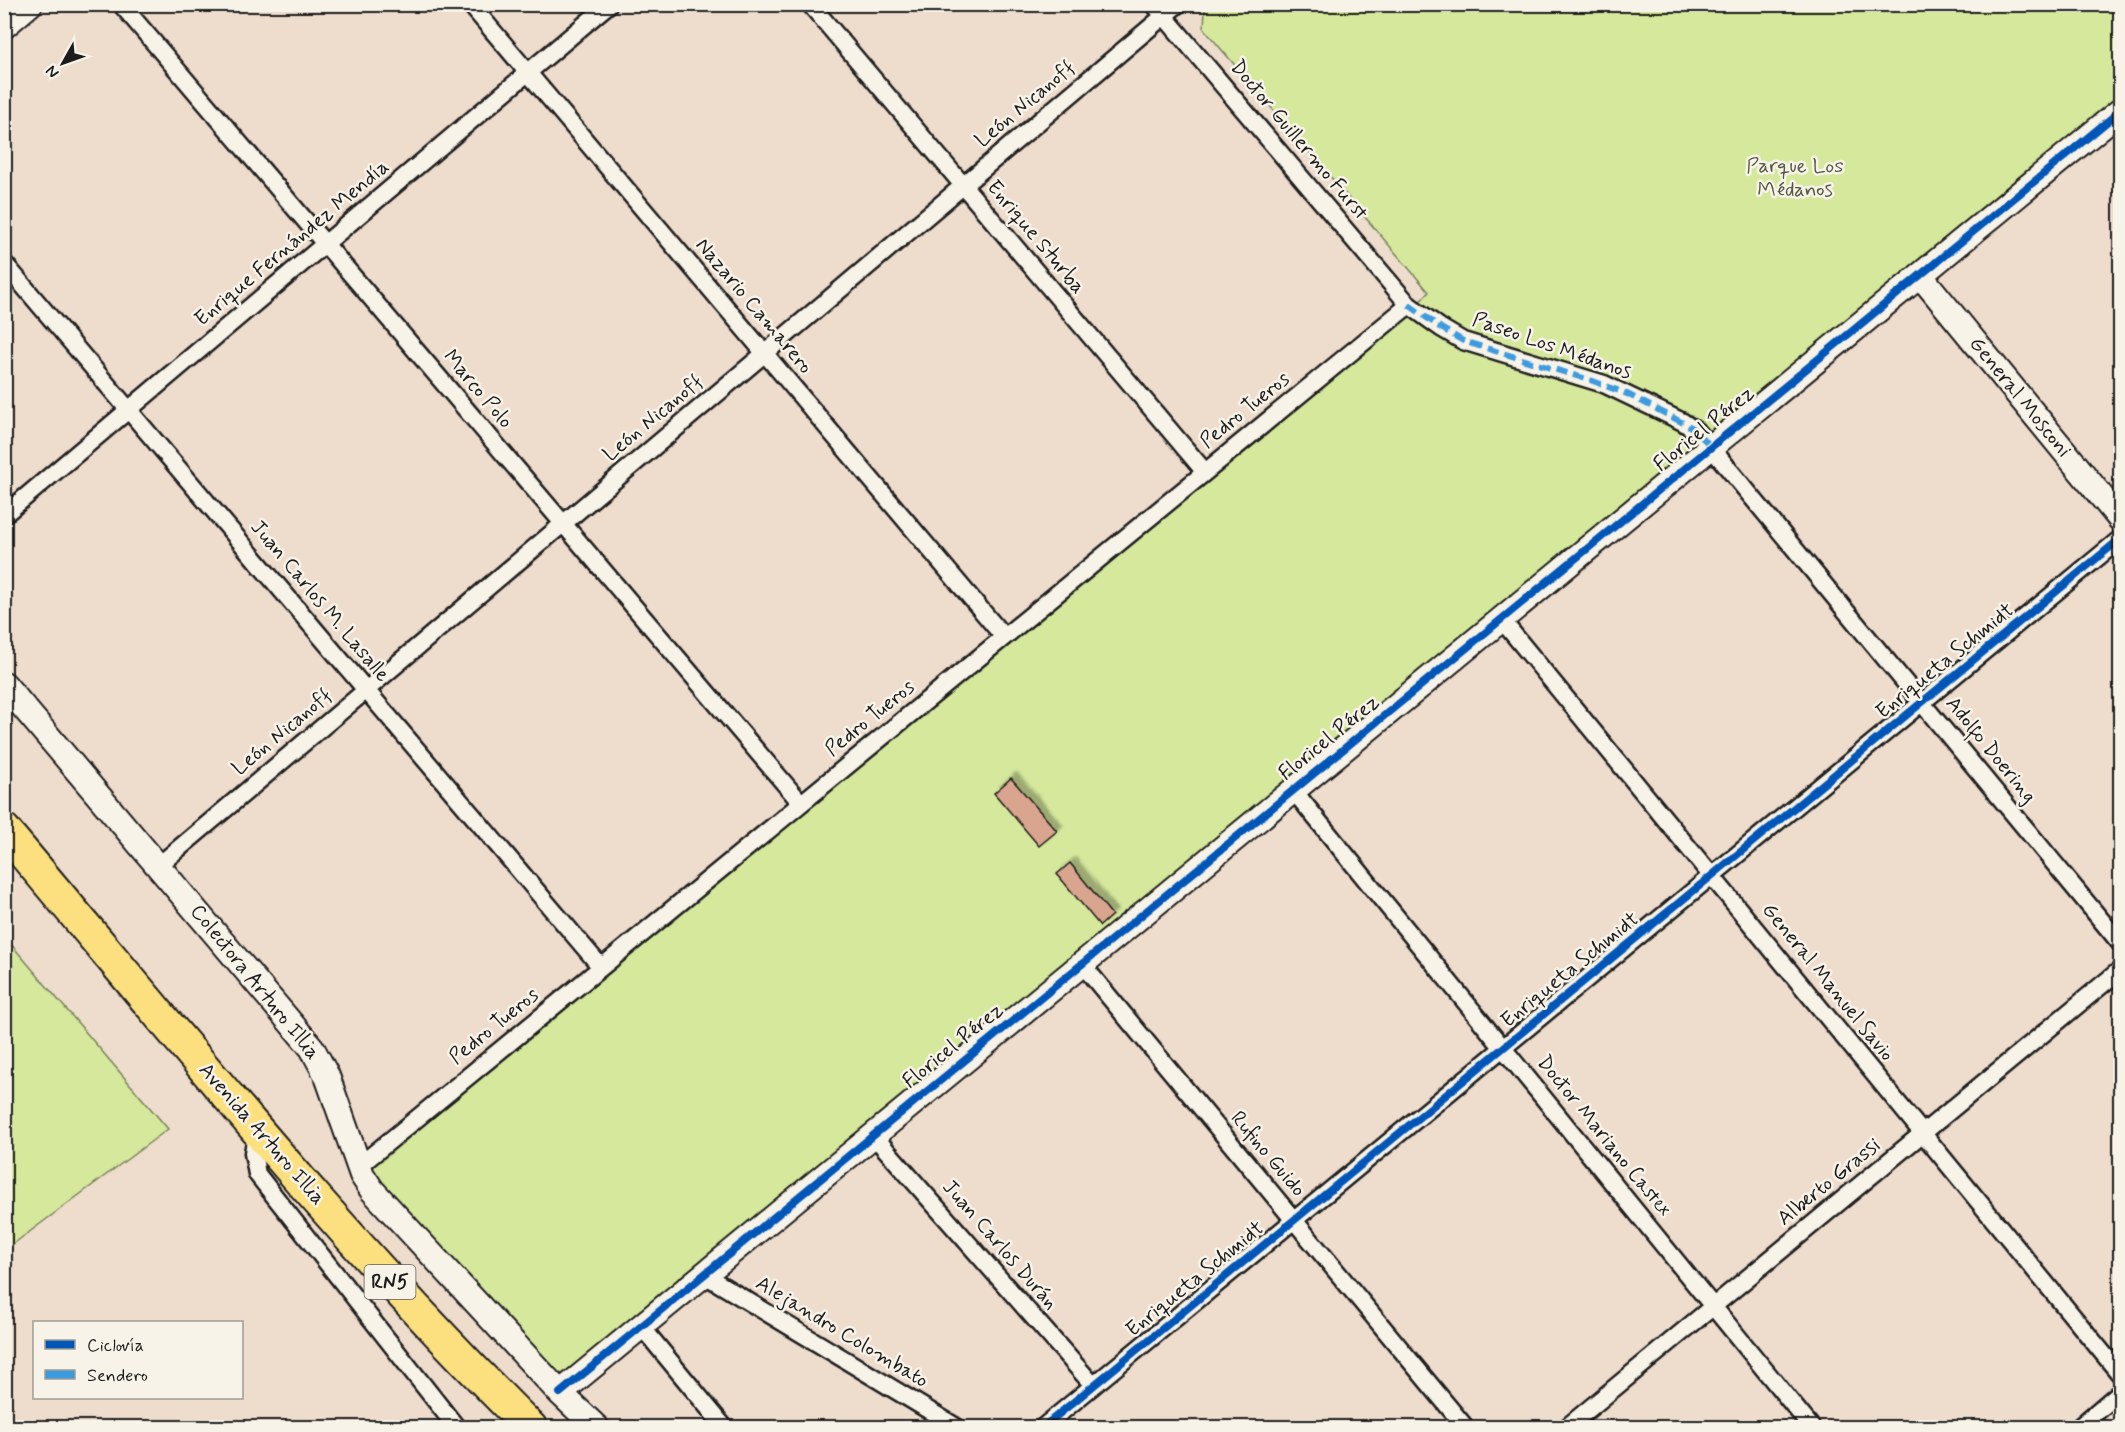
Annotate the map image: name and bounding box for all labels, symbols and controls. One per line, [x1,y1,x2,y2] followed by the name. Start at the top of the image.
[33,33,93,93] north arrow
[969,54,1081,154] street label: León Nicanoff
[1224,54,1375,226] street label: Doctor Guillermo Furst
[41,61,64,83] text: N
[1746,152,1844,204] park label: Parque Los Médanos
[189,153,395,333] street label: Enrique Fernández Mendía
[980,174,1092,300] street label: Enrique Sturba
[689,232,819,380] street label: Nazario Camarero
[1469,306,1635,386] street label: Paseo Los Médanos
[1963,331,2078,464] street label: General Mosconi
[437,344,519,434] street label: Marco Polo
[1194,365,1296,455] street label: Pedro Tueros
[597,368,709,468] street label: León Nicanoff
[1648,380,1760,478] street label: Floricel Pérez
[244,514,396,688] street label: Juan Carlos M. Lasalle
[1870,596,2020,726] street label: Enriqueta Schmidt
[819,673,921,763] street label: Pedro Tueros
[226,682,338,782] street label: León Nicanoff
[1273,689,1385,787] street label: Floricel Pérez
[1938,691,2043,811] street label: Adolfo Doering
[1755,897,1901,1067] street label: General Manuel Savio
[184,898,326,1066] street label: Colectora Arturo Illia
[1495,905,1645,1035] street label: Enriqueta Schmidt
[443,981,545,1071] street label: Pedro Tueros
[897,997,1009,1095] street label: Floricel Pérez
[1530,1050,1678,1222] street label: Doctor Mariano Castex
[192,1057,332,1211] street label: Avenida Arturo Illia
[1224,1105,1312,1203] street label: Rufino Guido
[1771,1132,1887,1232] street label: Alberto Grassi
[936,1174,1064,1316] street label: Juan Carlos Durán
[1120,1214,1270,1344] street label: Enriqueta Schmidt
[364,1265,416,1299] road number: RN5
[750,1269,934,1395] street label: Alejandro Colombato
[33,1321,243,1399] legend
[87,1334,144,1358] text: Ciclovía
[87,1364,148,1388] text: Sendero

